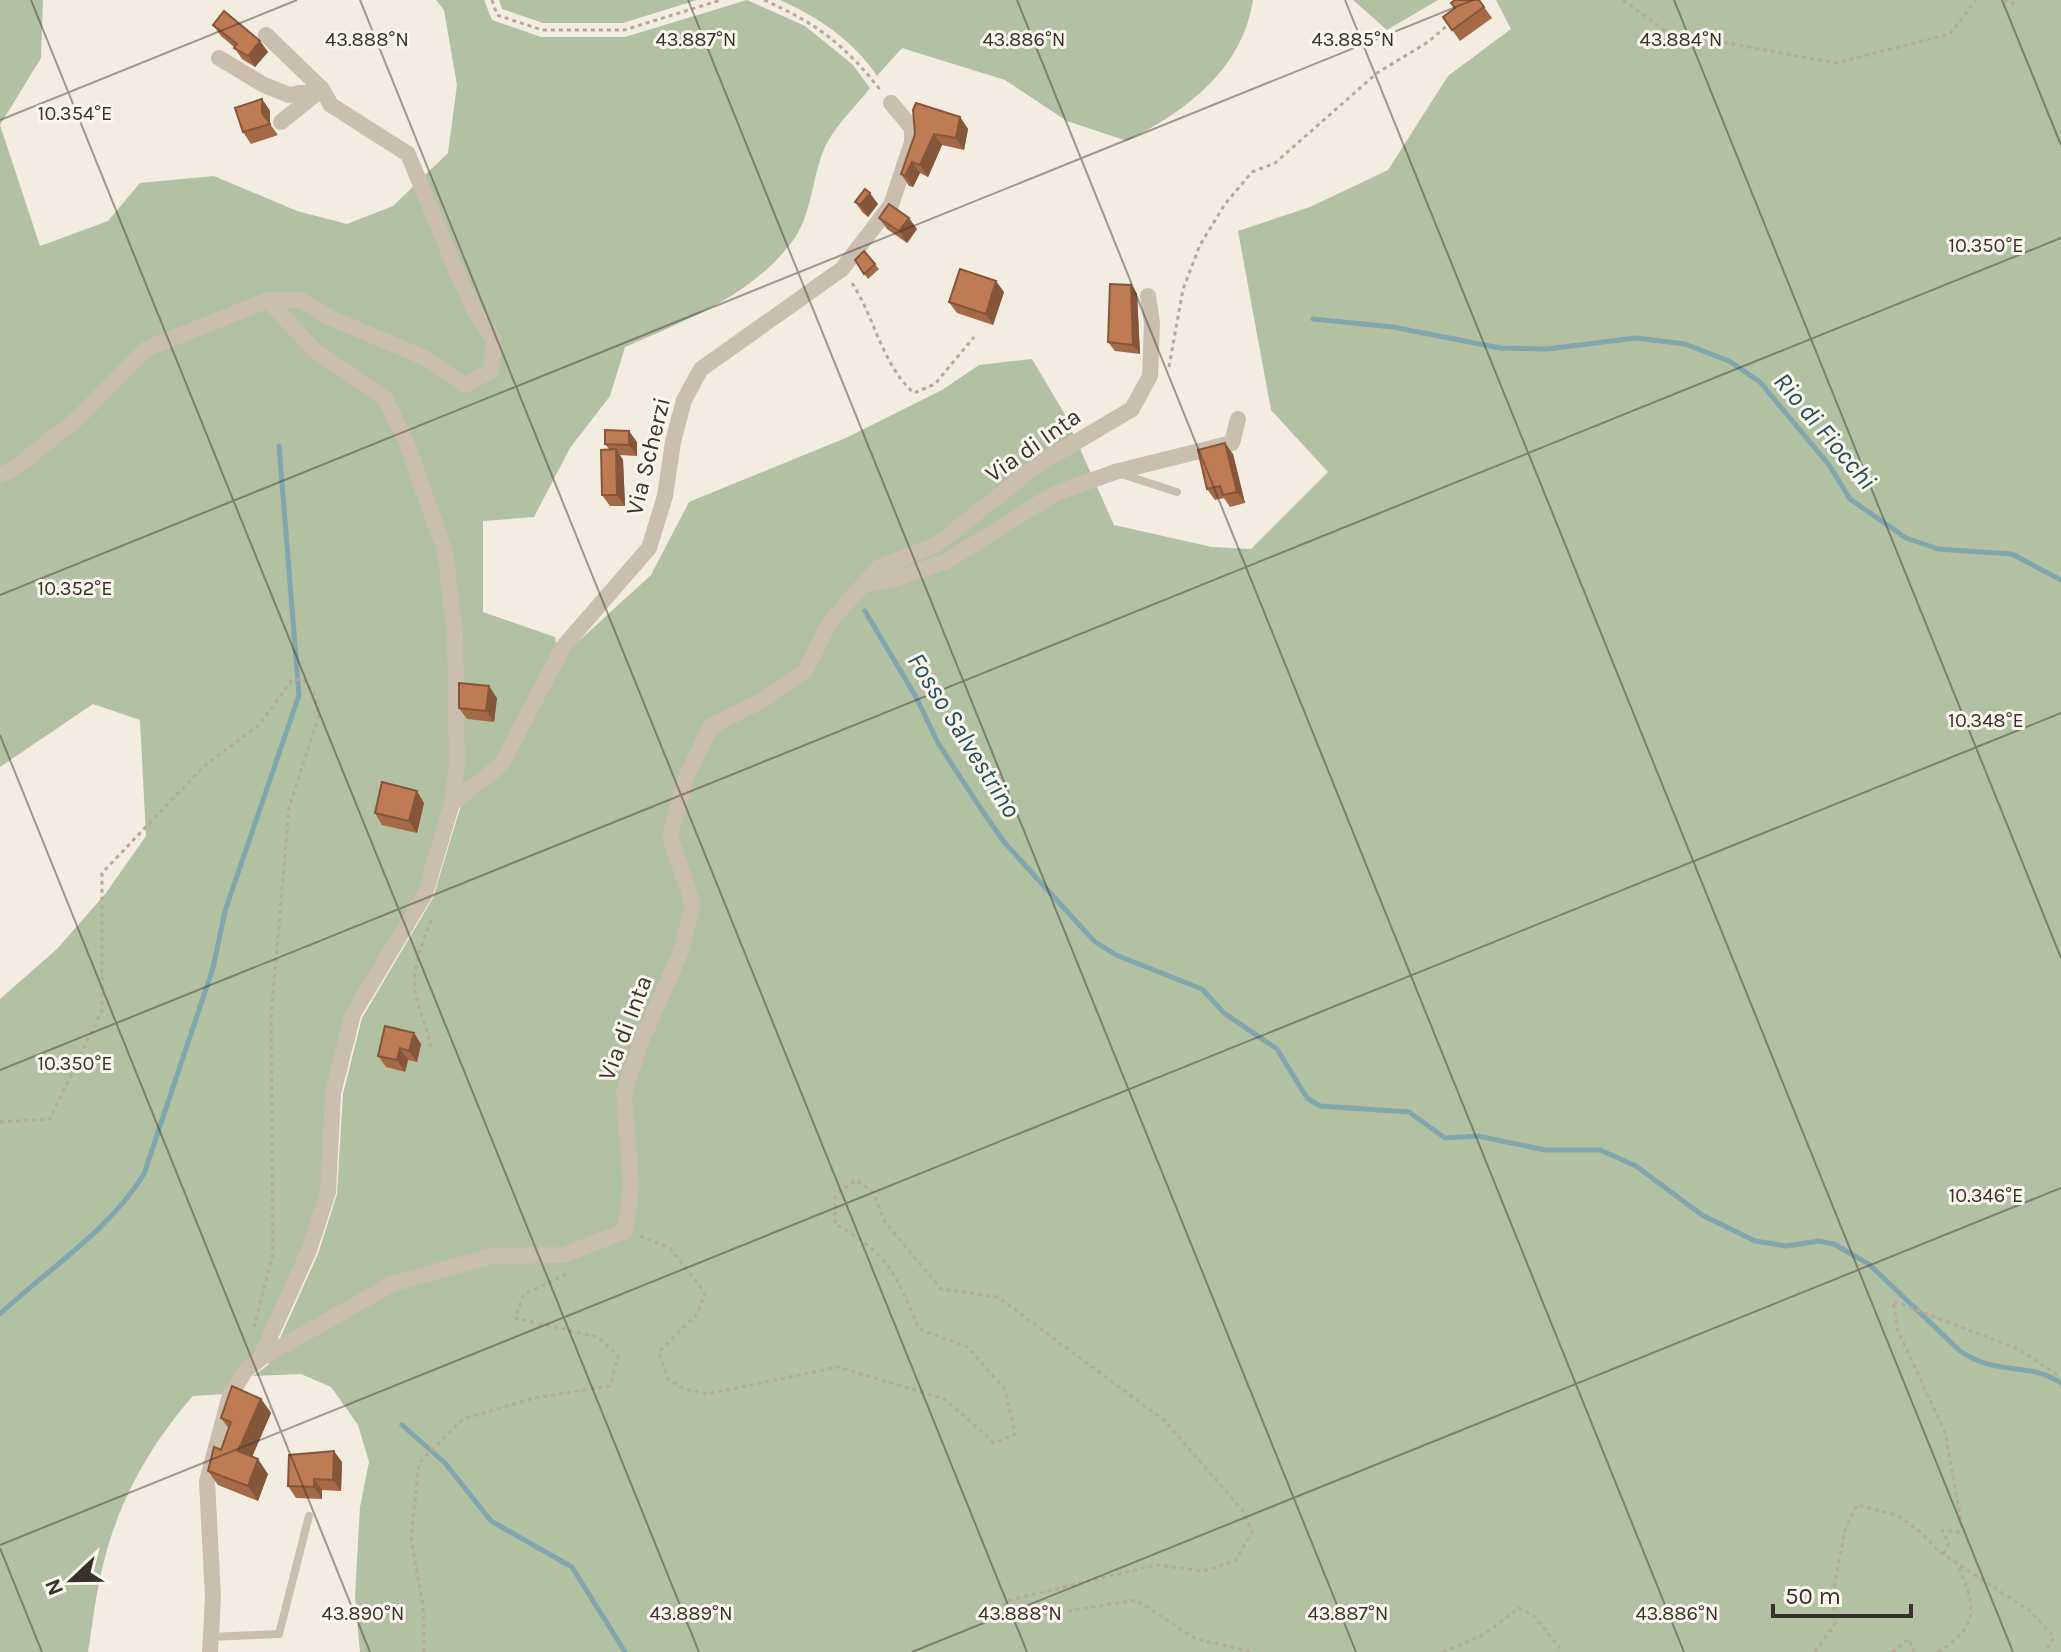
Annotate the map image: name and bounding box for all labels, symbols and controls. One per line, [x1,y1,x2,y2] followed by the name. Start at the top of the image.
[325,28,409,51] text: 43.888°N
[655,28,737,51] text: 43.887°N
[982,28,1066,51] text: 43.886°N
[1312,28,1394,51] text: 43.885°N
[1640,28,1722,51] text: 43.884°N
[38,102,112,125] text: 10.354°E
[1948,234,2024,257] text: 10.350°E
[1767,366,1883,496] water label: Rio di Fiocchi
[620,394,676,518] street label: Via Scherzi
[980,402,1086,488] street label: Via di Inta
[38,577,112,600] text: 10.352°E
[901,647,1027,823] water label: Fosso Salvestrino
[1948,709,2024,732] text: 10.348°E
[592,972,658,1084] street label: Via di Inta
[37,1052,113,1075] text: 10.350°E
[1949,1184,2023,1207] text: 10.346°E
[32,1540,112,1620] north arrow
[1773,1568,1911,1618] scale bar
[39,1575,69,1599] text: N
[1785,1582,1841,1610] text: 50 m
[322,1602,404,1625] text: 43.890°N
[649,1602,733,1625] text: 43.889°N
[978,1602,1062,1625] text: 43.888°N
[1307,1602,1389,1625] text: 43.887°N
[1635,1602,1719,1625] text: 43.886°N

